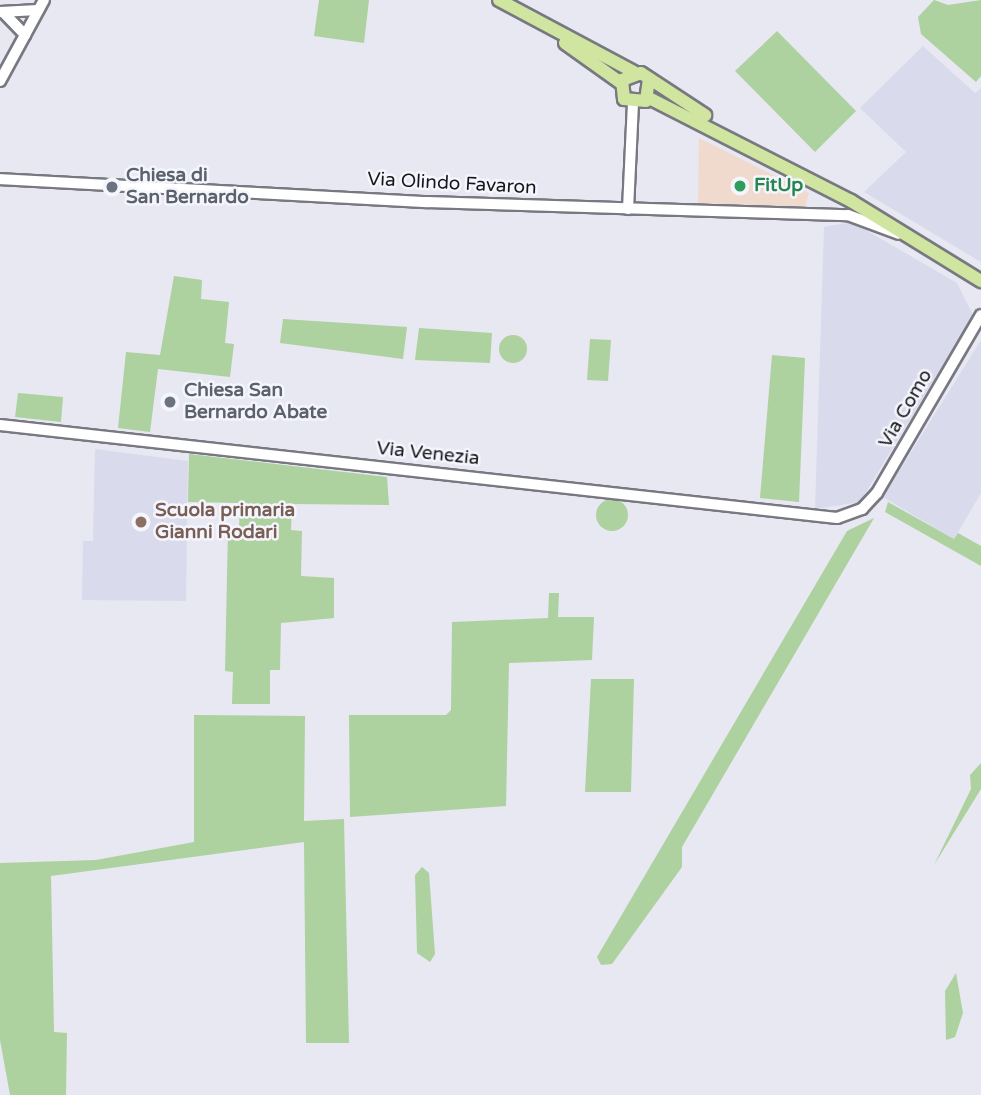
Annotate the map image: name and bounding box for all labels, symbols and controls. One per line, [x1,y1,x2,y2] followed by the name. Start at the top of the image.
[126,165,249,209] place label: Chiesa di San Bernardo
[367,168,537,200] street label: Via Olindo Favaron
[754,175,803,197] place label: FitUp
[732,178,748,194] marker: FitUp
[104,179,120,195] marker: Chiesa di San Bernardo
[874,366,938,452] street label: Via Como
[184,380,327,424] place label: Chiesa San Bernardo Abate
[162,394,178,410] marker: Chiesa San Bernardo Abate
[375,437,481,471] street label: Via Venezia
[155,500,295,544] place label: Scuola primaria Gianni Rodari
[133,514,149,530] marker: Scuola primaria Gianni Rodari

